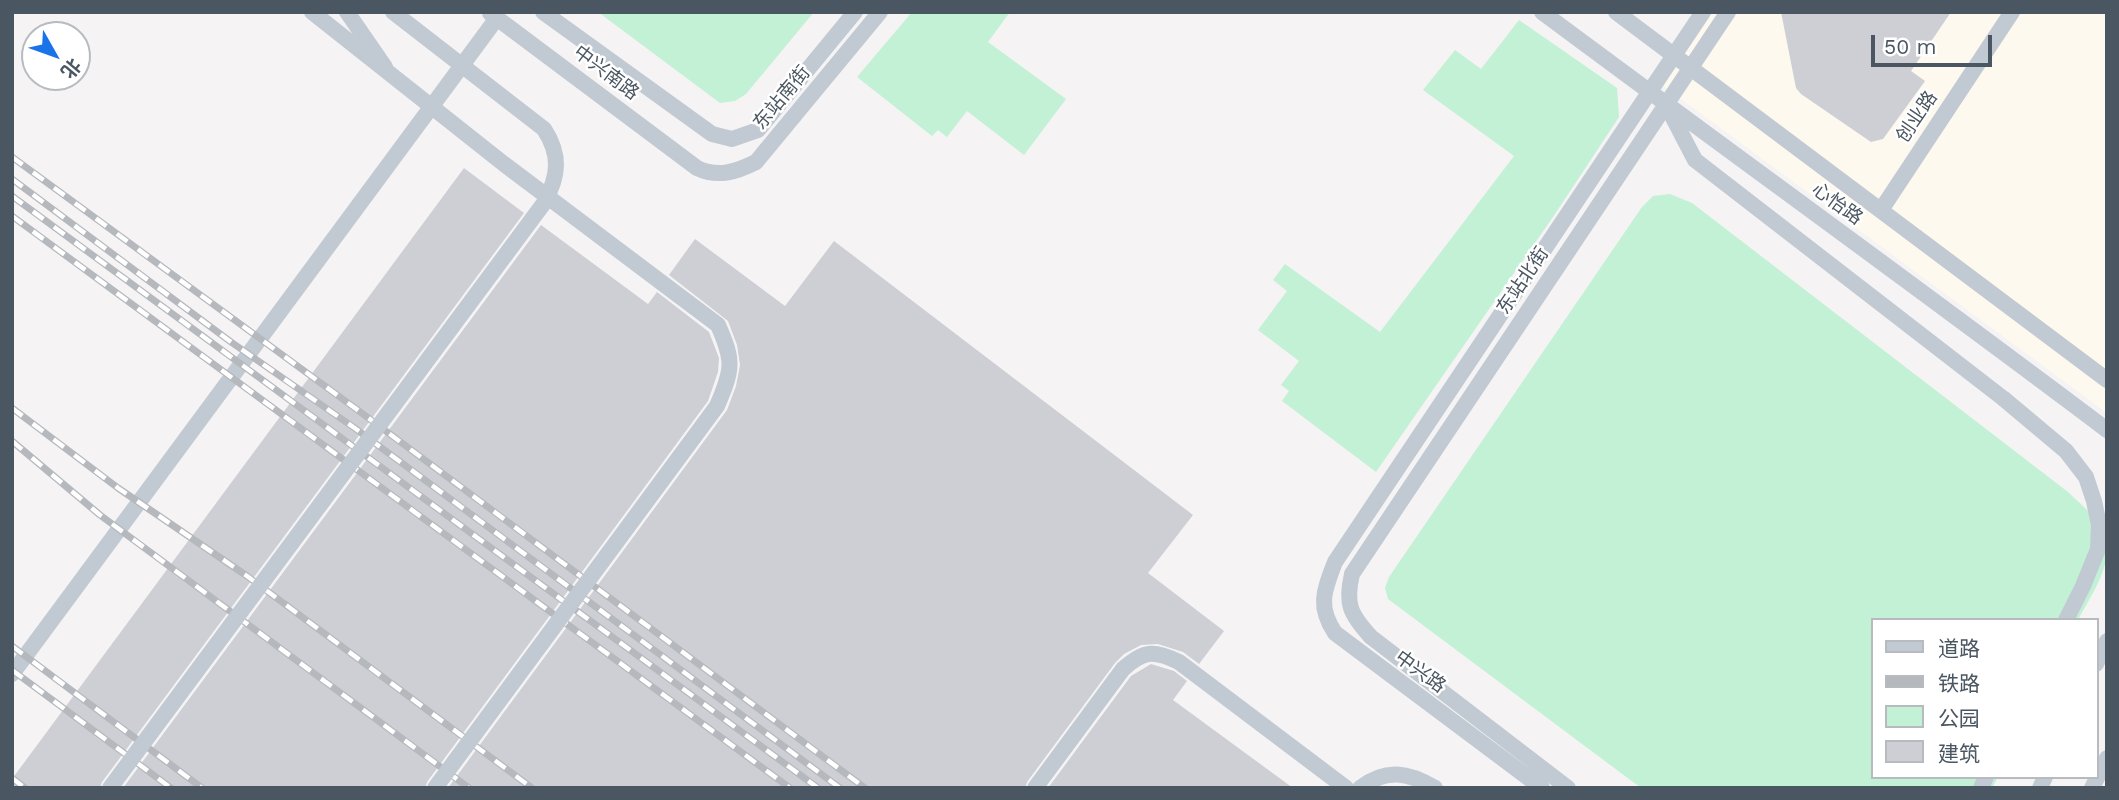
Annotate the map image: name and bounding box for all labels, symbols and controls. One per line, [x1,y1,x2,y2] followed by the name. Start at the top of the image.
[21,21,91,91] north arrow
[1874,21,1995,65] scale bar
[1884,34,1936,59] text: 50 m
[569,41,643,105] street label: 中兴南路
[56,54,86,83] text: 北
[749,62,815,134] street label: 东站南街
[1892,87,1942,147] street label: 创业路
[1807,178,1867,230] street label: 心怡路
[1492,243,1554,319] street label: 东站北街
[1870,618,2098,779] legend
[1938,636,1980,661] text: 道路
[1390,646,1450,698] street label: 中兴路
[1938,671,1980,696] text: 铁路
[1938,706,1980,731] text: 公园
[1938,741,1980,766] text: 建筑

